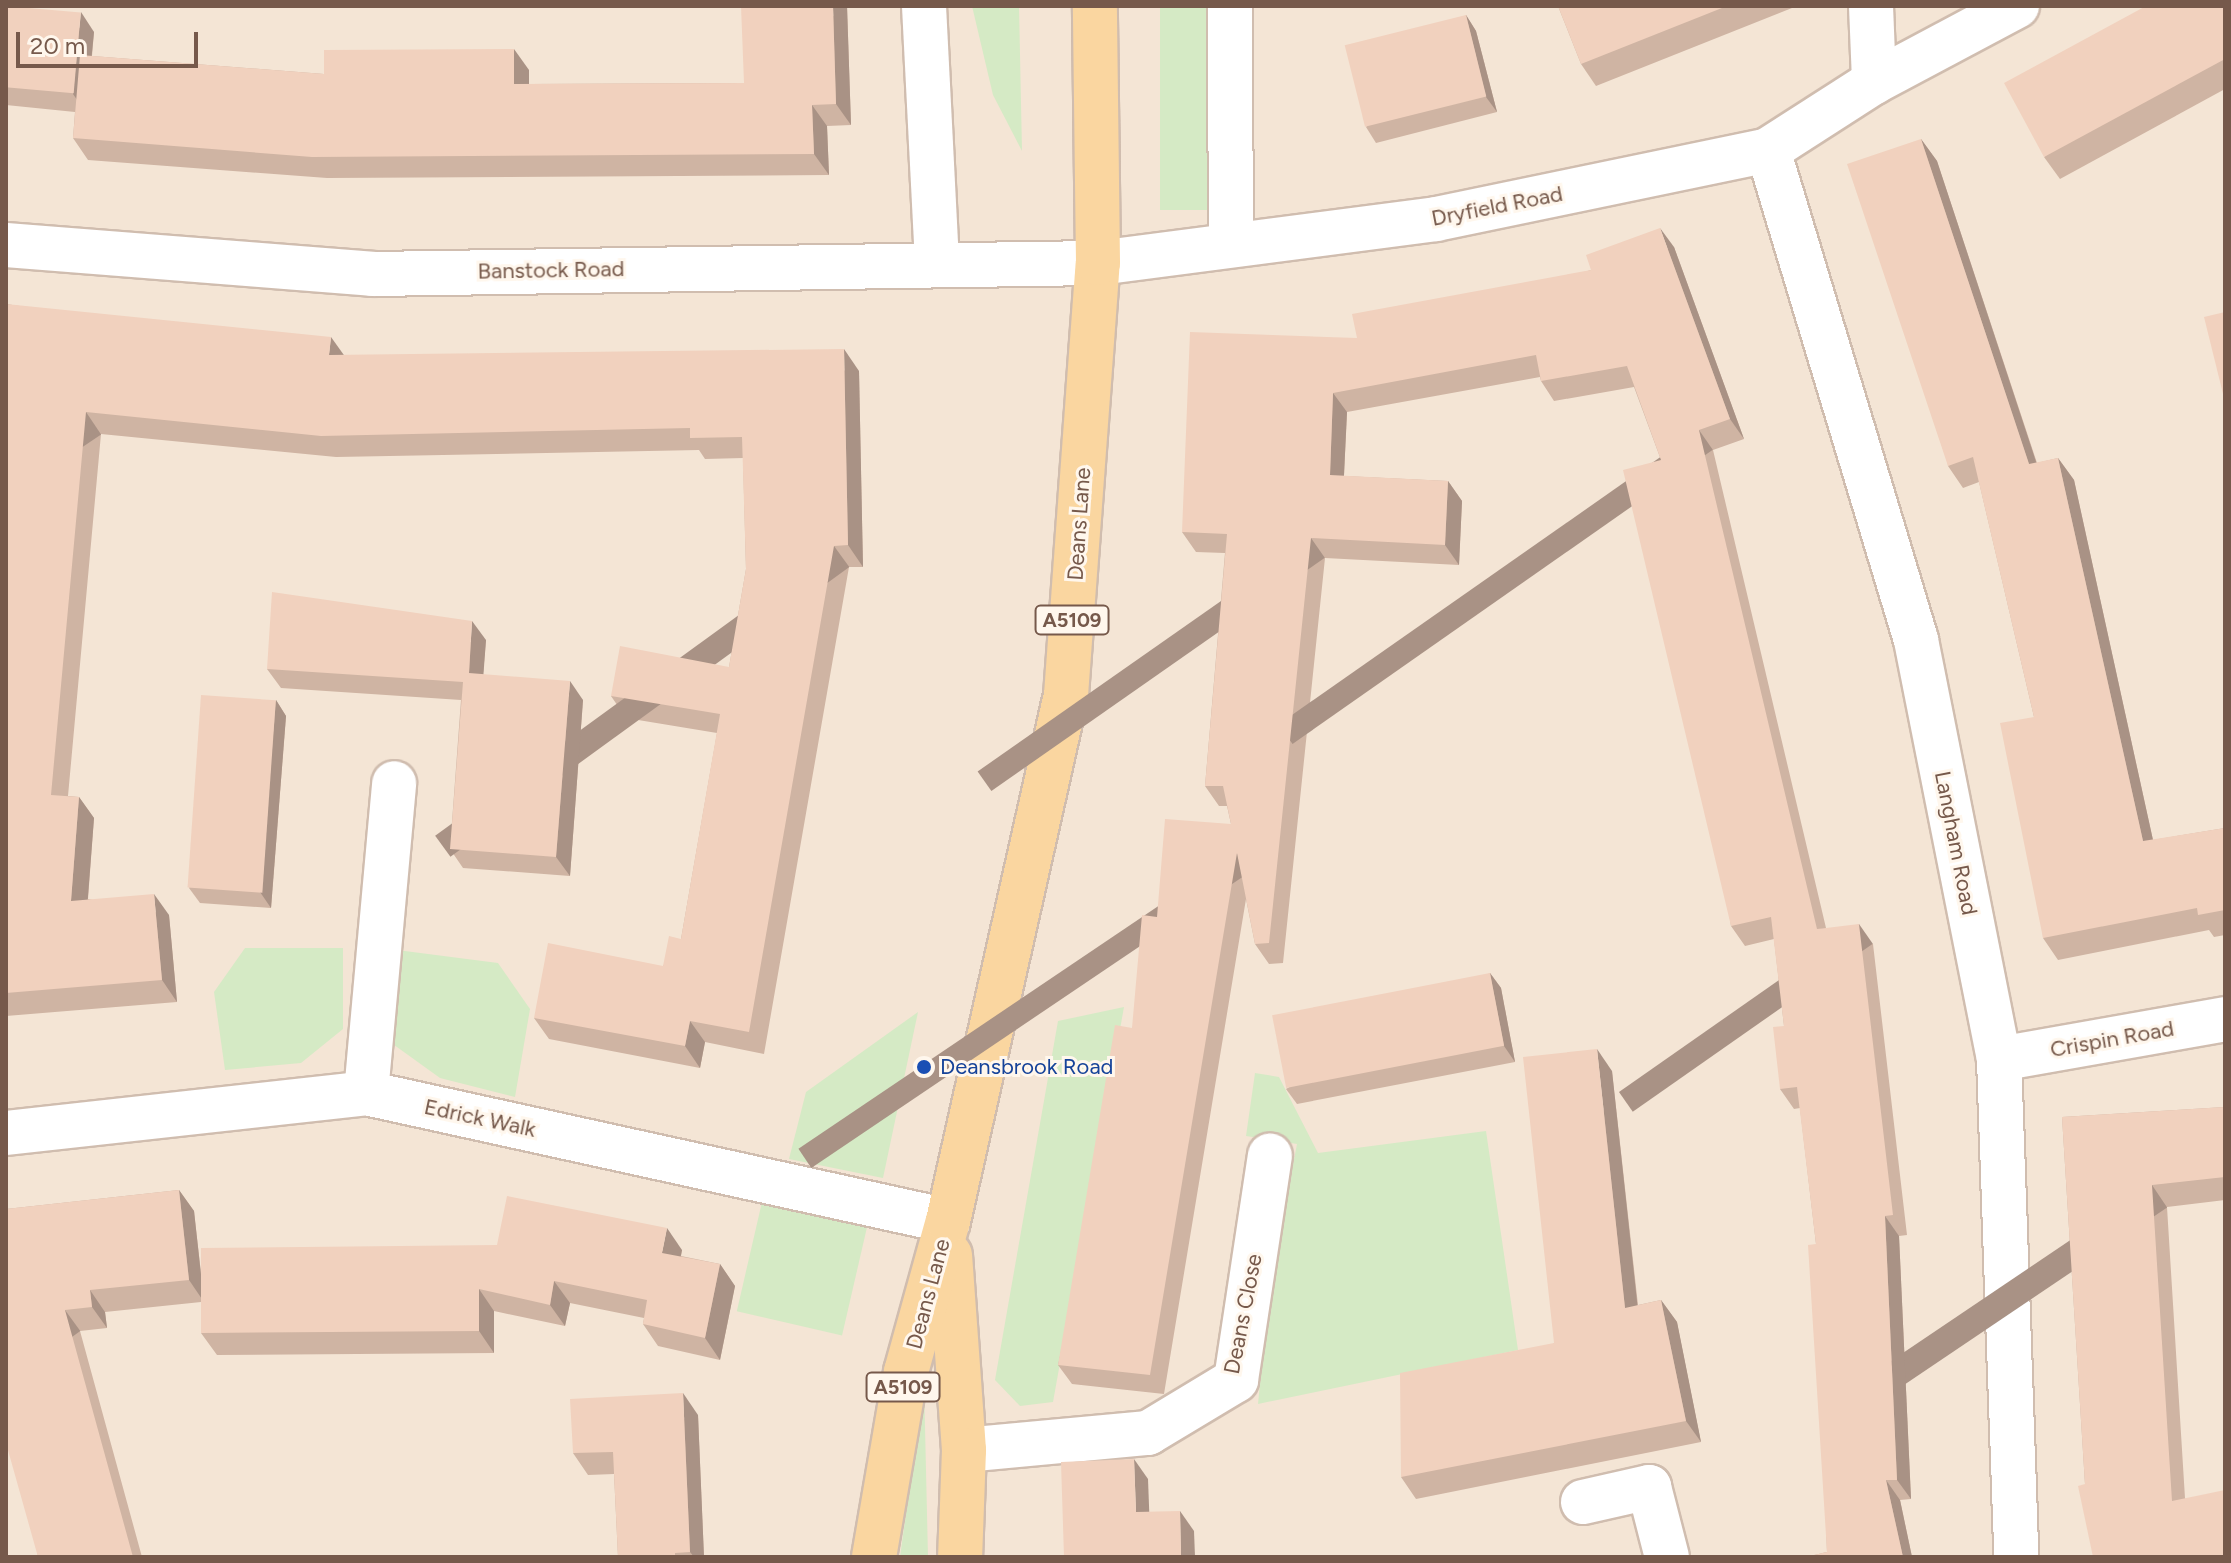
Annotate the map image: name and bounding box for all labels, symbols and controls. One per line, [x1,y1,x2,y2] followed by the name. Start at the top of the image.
[20,16,202,66] scale bar
[30,31,85,60] text: 20 m
[1429,180,1565,232] street label: Dryfield Road
[477,256,625,284] street label: Banstock Road
[1062,467,1096,581] street label: Deans Lane
[1034,604,1110,636] road number: A5109
[1929,769,1983,917] street label: Langham Road
[2048,1015,2176,1063] street label: Crispin Road
[940,1054,1113,1080] place label: Deansbrook Road
[915,1058,933,1076] marker: Deansbrook Road
[422,1093,538,1143] street label: Edrick Walk
[901,1236,955,1352] street label: Deans Lane
[1218,1252,1268,1376] street label: Deans Close
[865,1371,941,1403] road number: A5109

